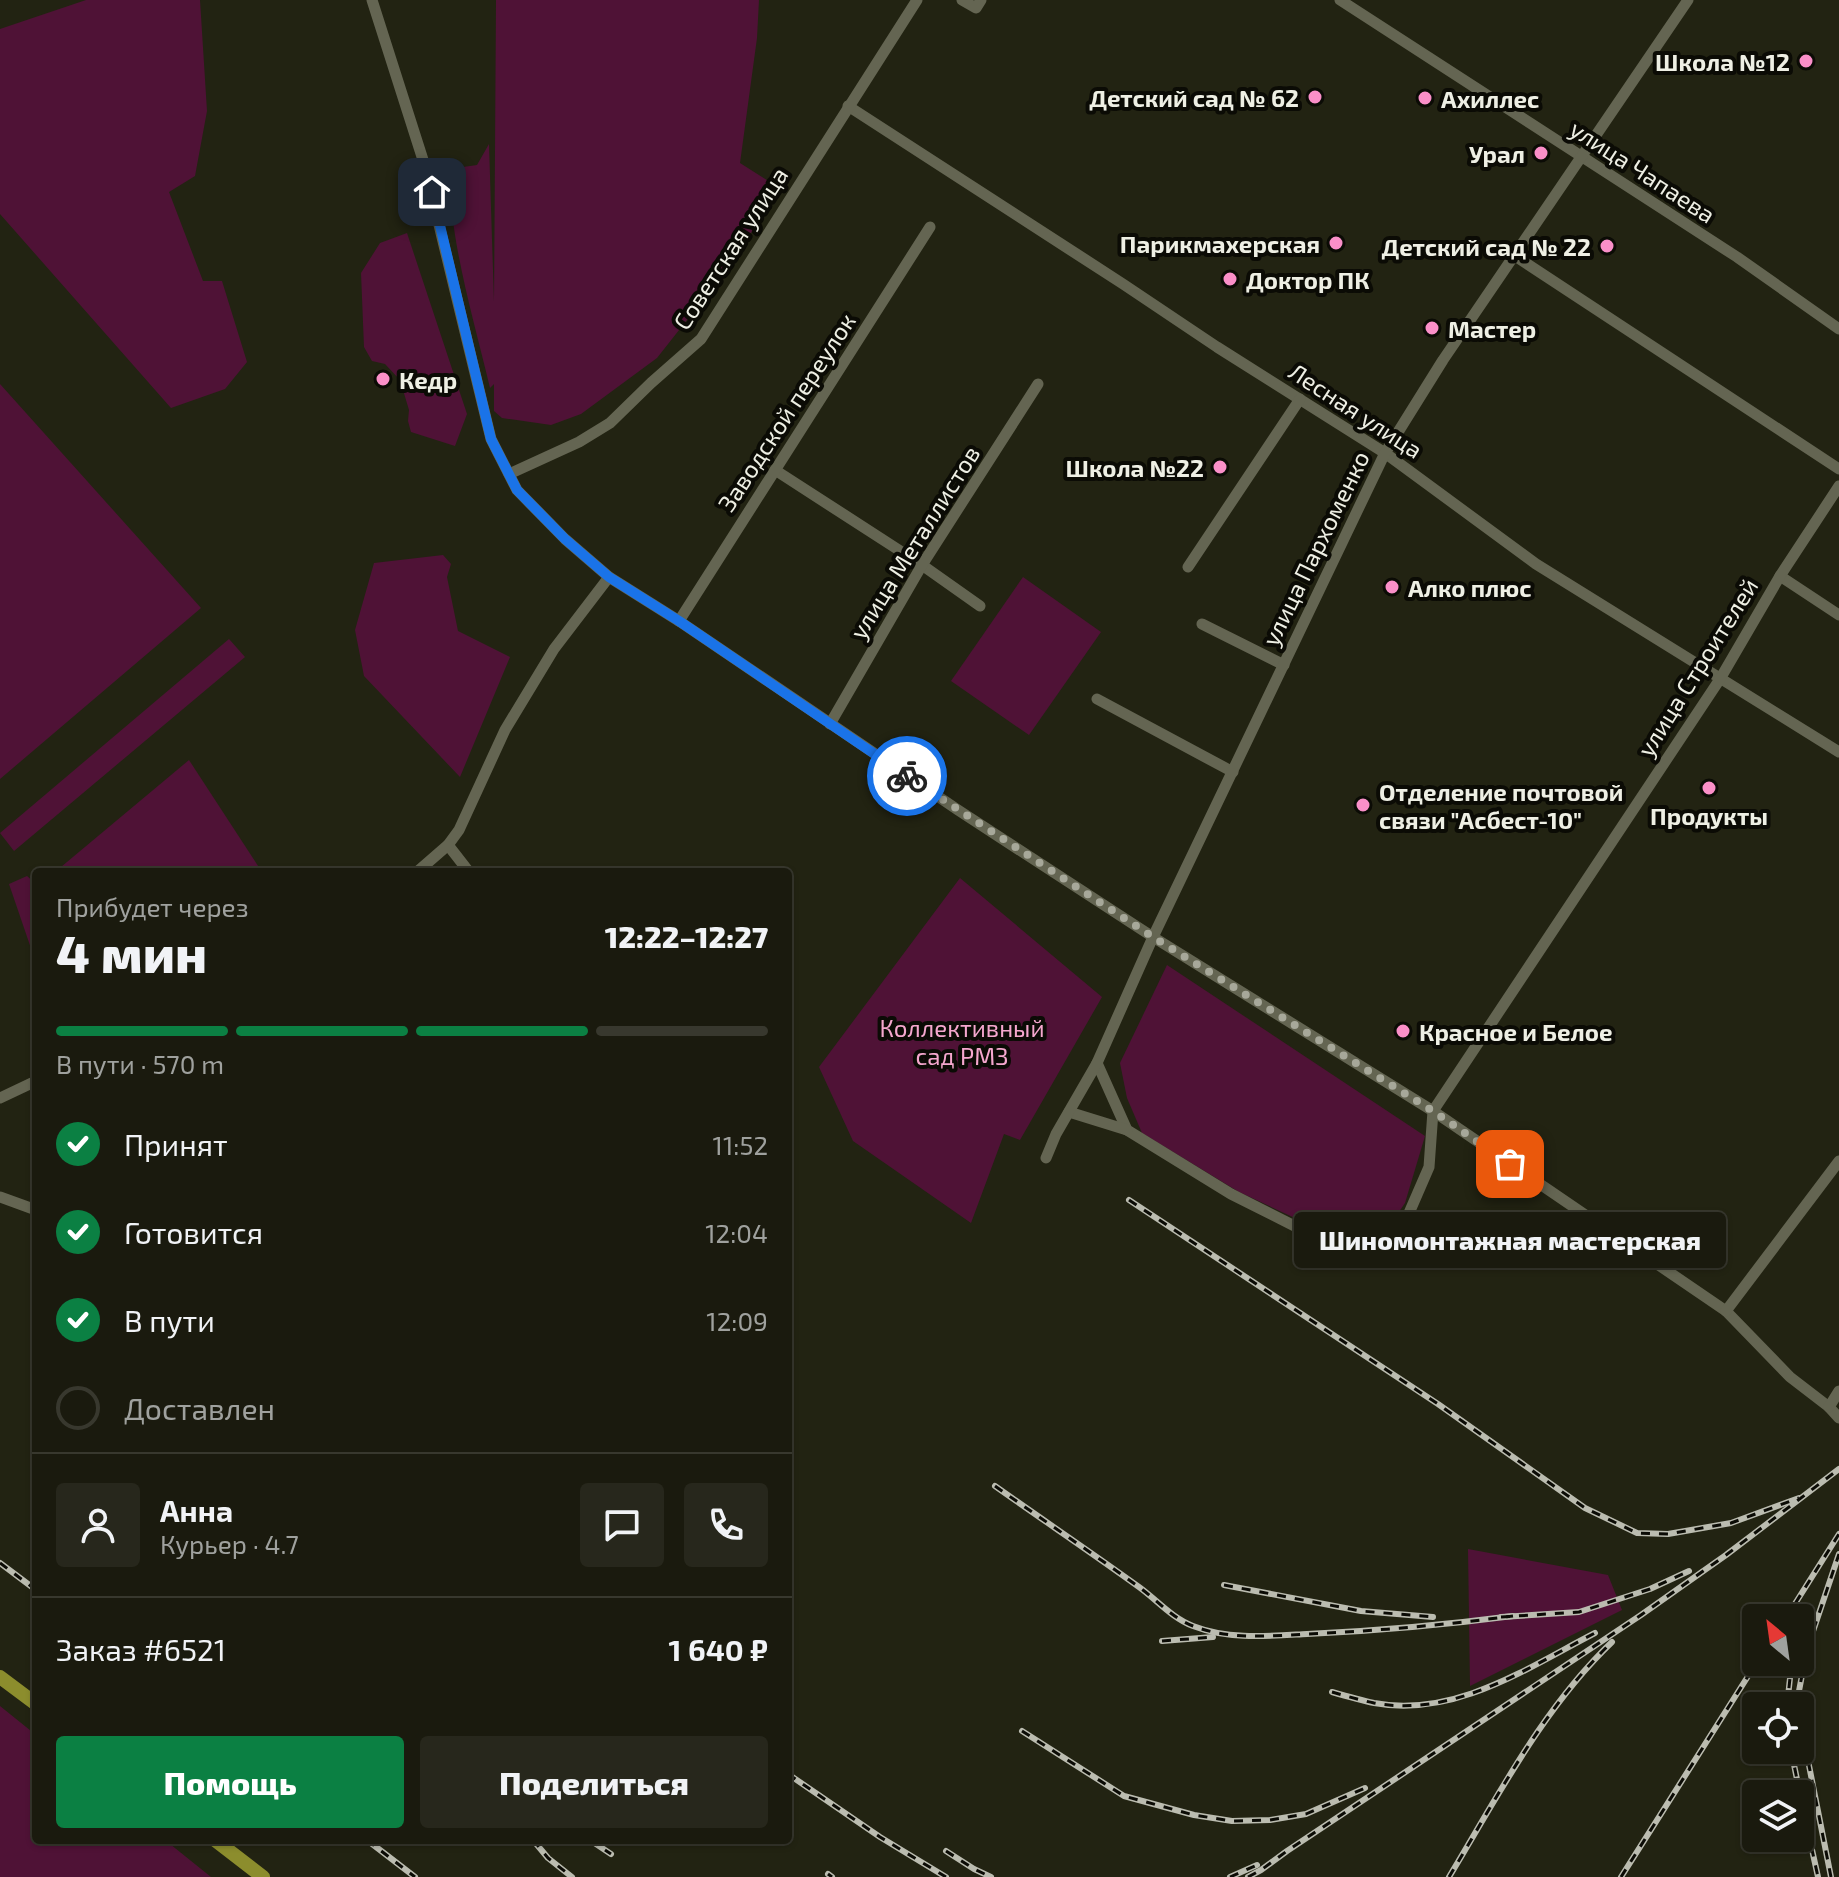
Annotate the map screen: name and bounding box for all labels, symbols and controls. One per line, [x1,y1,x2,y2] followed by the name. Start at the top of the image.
[1655,47,1790,76] place label: Школа №12
[1797,52,1815,70] marker: Школа №12
[1089,83,1299,112] place label: Детский сад № 62
[1441,84,1539,113] place label: Ахиллес
[1306,88,1324,106] marker: Детский сад № 62
[1416,89,1434,107] marker: Ахиллес
[1564,113,1721,230] street label: улица Чапаева
[1469,139,1525,168] place label: Урал
[1532,144,1550,162] marker: Урал
[398,158,466,226] pin
[667,161,794,335] street label: Советская улица
[410,170,454,214] icon: home
[1120,229,1320,258] place label: Парикмахерская
[1382,232,1591,261] place label: Детский сад № 22
[1327,234,1345,252] marker: Парикмахерская
[1598,237,1616,255] marker: Детский сад № 22
[1246,265,1370,294] place label: Доктор ПК
[1221,270,1239,288] marker: Доктор ПК
[711,307,862,517] street label: Заводской переулок
[1448,314,1536,343] place label: Мастер
[1423,319,1441,337] marker: Мастер
[1283,356,1428,465] street label: Лесная улица
[399,365,457,394] place label: Кедр
[374,370,392,388] marker: Кедр
[843,440,986,644] street label: улица Металлистов
[1255,446,1376,651] street label: улица Пархоменко
[1066,453,1204,482] place label: Школа №22
[1211,458,1229,476] marker: Школа №22
[1408,573,1531,602] place label: Алко плюс
[1630,573,1764,762] street label: улица Строителей
[1383,578,1401,596] marker: Алко плюс
[867,736,947,816] courier
[885,754,929,798] icon: bike
[1379,777,1623,834] place label: Отделение почтовой связи "Асбест-10"
[1700,779,1718,797] marker: Продукты
[1354,796,1372,814] marker: Отделение почтовой связи "Асбест-10"
[1650,801,1768,830] place label: Продукты
[56,891,249,922] text: Прибудет через
[605,918,768,954] text: 12:22–12:27
[56,921,207,983] text: 4 мин
[879,1013,1045,1070] park label: Коллективный сад РМЗ
[1419,1017,1613,1046] place label: Красное и Белое
[1394,1022,1412,1040] marker: Красное и Белое
[56,1048,224,1079] text: В пути · 570 m
[56,1122,100,1166] icon: check
[124,1126,228,1162] text: Принят
[713,1129,768,1160] text: 11:52
[1476,1130,1544,1198] pin
[1488,1142,1532,1186] icon: bag
[56,1210,100,1254] icon: check
[1294,1212,1726,1268] callout: Шиномонтажная мастерская
[124,1214,263,1250] text: Готовится
[705,1217,768,1248] text: 12:04
[1319,1224,1701,1255] text: Шиномонтажная мастерская
[56,1298,100,1342] icon: check
[124,1302,215,1338] text: В пути
[706,1305,768,1336] text: 12:09
[124,1390,275,1426] text: Доставлен
[56,1483,140,1567] button: person
[580,1483,664,1567] button: chat
[684,1483,768,1567] button: phone
[160,1492,233,1528] text: Анна
[160,1528,299,1559] text: Курьер · 4.7
[1742,1604,1814,1676] north arrow
[1742,1604,1814,1852] map controls
[56,1631,226,1667] text: Заказ #6521
[669,1631,768,1667] text: 1 640 ₽
[1742,1692,1814,1764] button: locate
[56,1736,404,1828] button: Помощь
[420,1736,768,1828] button: Поделиться
[1742,1780,1814,1852] button: layers

